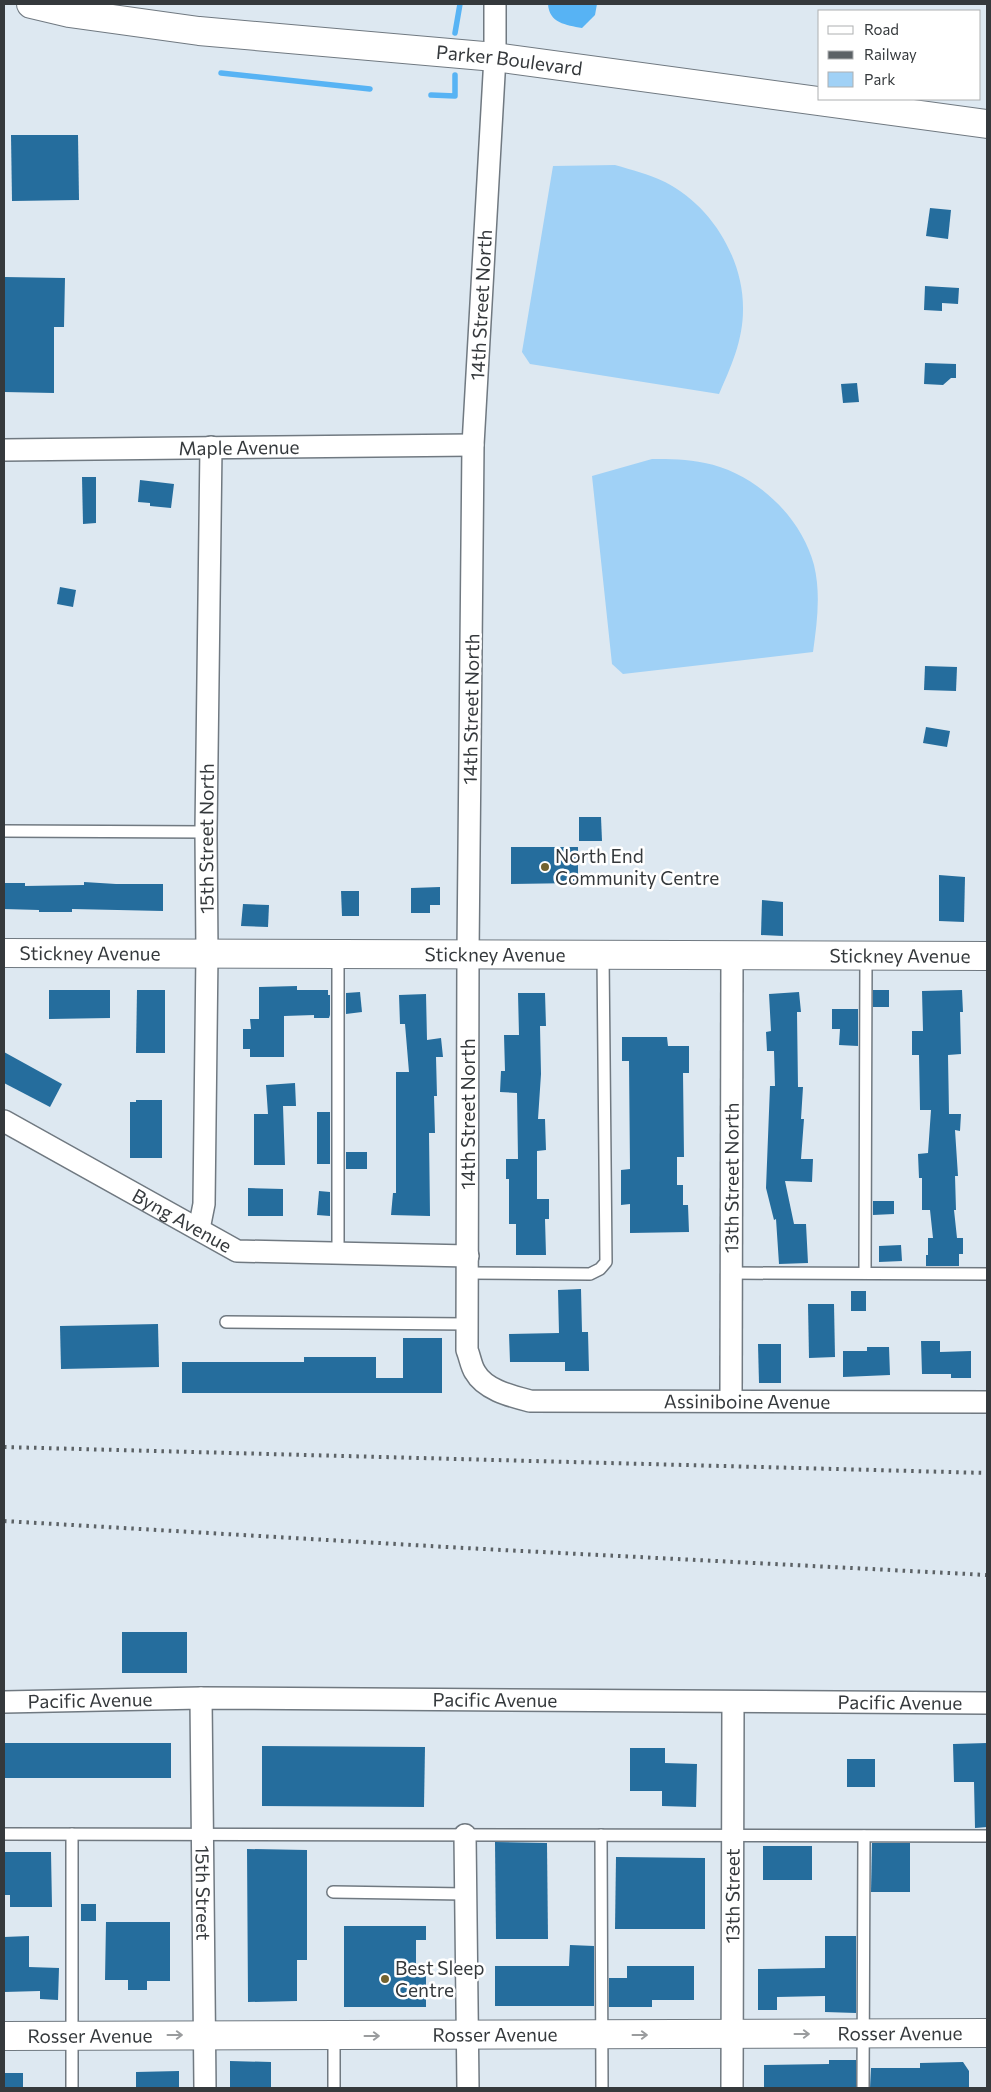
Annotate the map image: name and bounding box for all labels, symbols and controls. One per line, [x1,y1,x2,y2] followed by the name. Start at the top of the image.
[818,10,981,100] legend
[864,20,899,38] text: Road
[435,40,584,80] street label: Parker Boulevard
[864,45,917,63] text: Railway
[864,70,895,88] text: Park
[465,229,496,381] street label: 14th Street North
[178,435,300,459] street label: Maple Avenue
[458,633,483,785] street label: 14th Street North
[194,763,218,914] street label: 15th Street North
[555,844,719,889] place label: North End Community Centre
[539,861,551,873] marker: North End Community Centre
[20,941,160,964] street label: Stickney Avenue
[425,942,565,966] street label: Stickney Avenue
[830,944,970,967] street label: Stickney Avenue
[456,1038,479,1190] street label: 14th Street North
[719,1103,743,1253] street label: 13th Street North
[129,1183,236,1257] street label: Byng Avenue
[664,1389,830,1413] street label: Assiniboine Avenue
[27,1687,153,1713] street label: Pacific Avenue
[432,1687,558,1711] street label: Pacific Avenue
[837,1690,963,1714] street label: Pacific Avenue
[192,1845,215,1941] street label: 15th Street
[720,1848,744,1944] street label: 13th Street
[395,1956,485,2001] place label: Best Sleep Centre
[379,1973,391,1985] marker: Best Sleep Centre
[837,2021,963,2044] street label: Rosser Avenue
[432,2022,558,2046] street label: Rosser Avenue
[27,2024,153,2047] street label: Rosser Avenue
[794,2029,810,2039] one-way arrow
[166,2030,183,2040] one-way arrow
[632,2030,648,2040] one-way arrow
[364,2031,380,2041] one-way arrow

